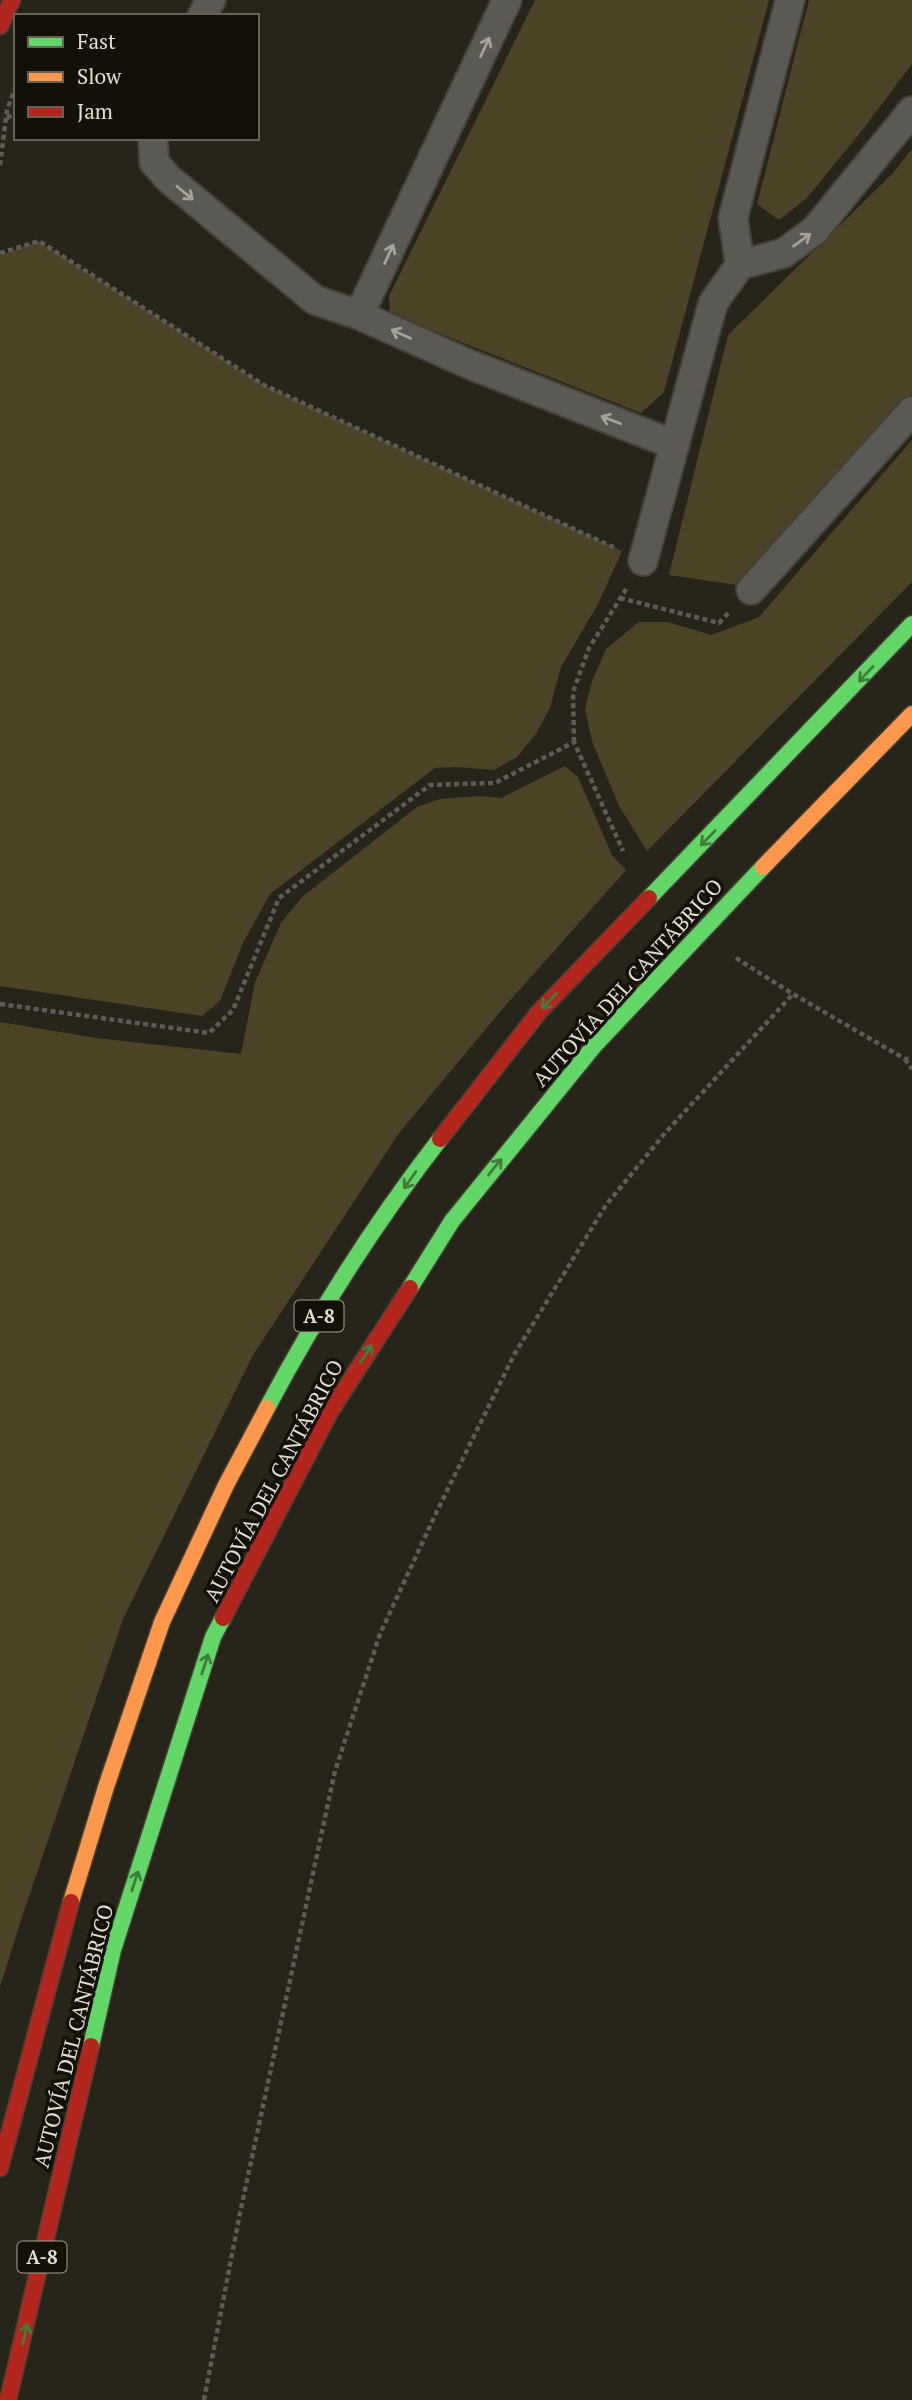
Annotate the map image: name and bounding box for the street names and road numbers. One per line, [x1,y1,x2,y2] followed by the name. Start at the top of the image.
[526,872,728,1092] street label: AUTOVÍA DEL CANTÁBRICO
[294,1300,344,1332] road number: A-8
[197,1354,349,1607] street label: AUTOVÍA DEL CANTÁBRICO
[27,1901,119,2171] street label: AUTOVÍA DEL CANTÁBRICO
[18,2242,66,2272] road number: A-8

